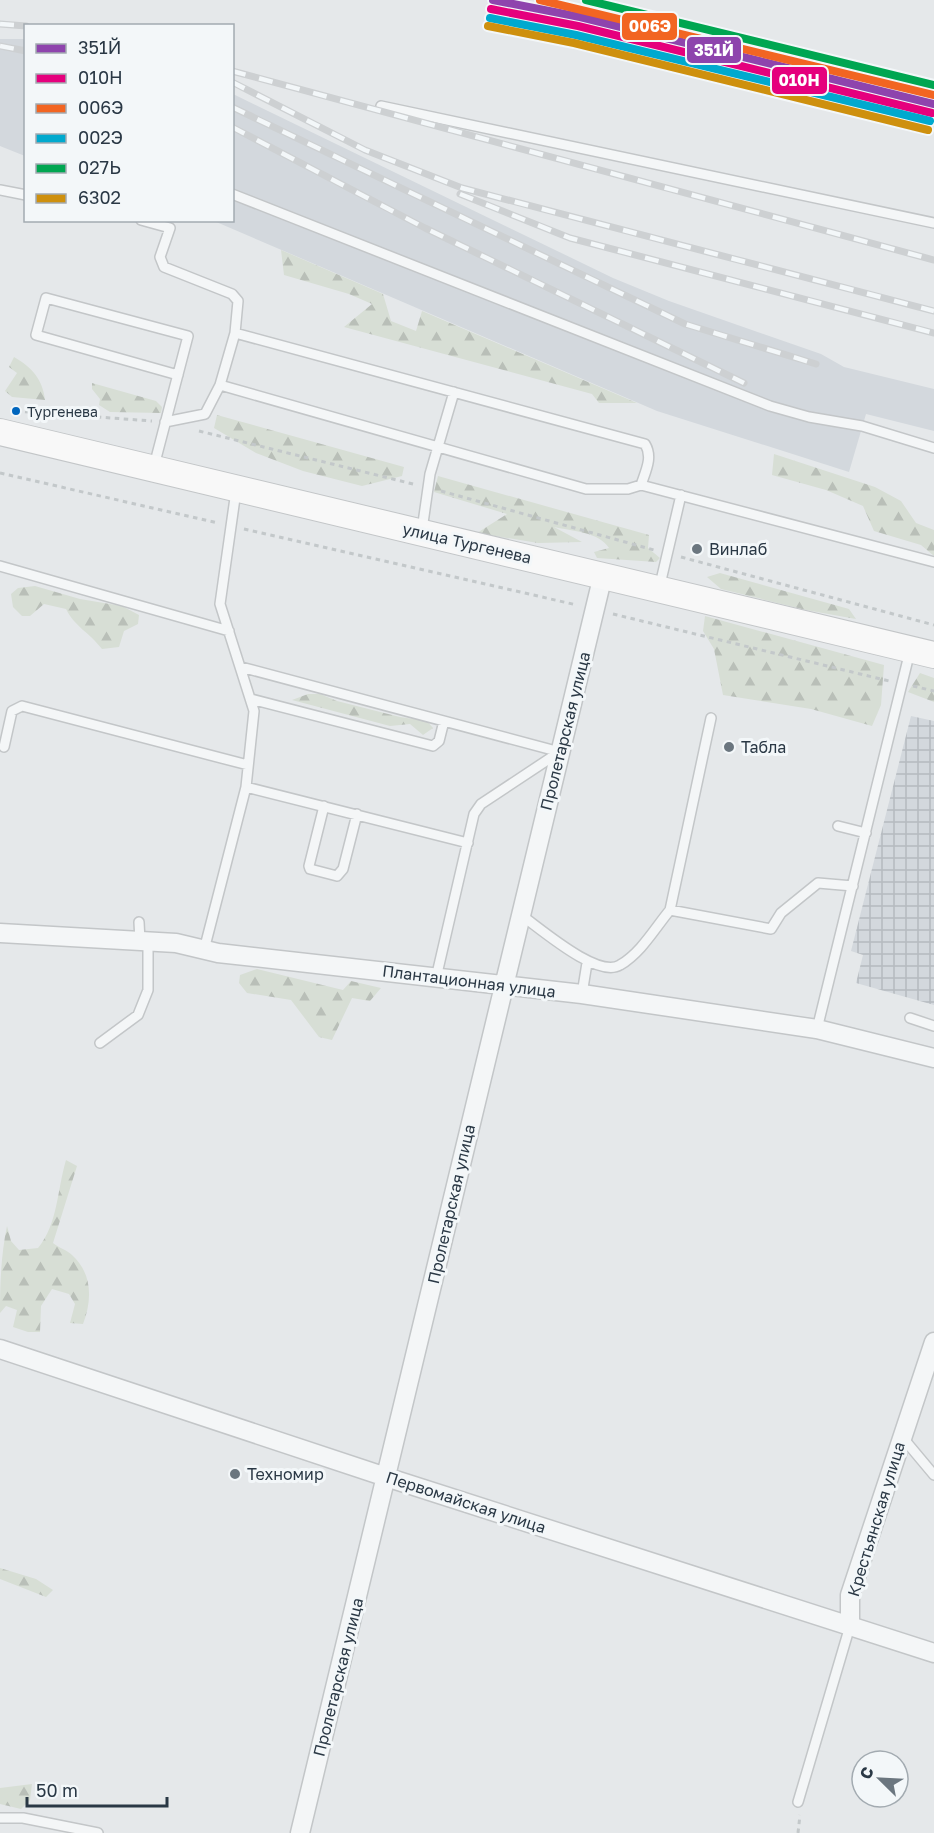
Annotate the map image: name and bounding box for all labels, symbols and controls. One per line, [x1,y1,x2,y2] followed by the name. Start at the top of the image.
[621,12,678,41] line badge: 006Э
[629,16,671,36] text: 006Э
[24,24,234,222] legend
[78,36,121,58] text: 351Й
[686,36,742,64] line badge: 351Й
[694,40,734,60] text: 351Й
[78,66,123,88] text: 010Н
[771,66,828,95] line badge: 010Н
[778,70,820,90] text: 010Н
[78,96,123,118] text: 006Э
[78,126,123,148] text: 002Э
[78,156,121,178] text: 027Ь
[78,186,121,208] text: 6302
[27,403,98,420] place label: Тургенева
[10,405,22,417] marker: Тургенева
[400,518,534,568] street label: улица Тургенева
[709,539,767,559] place label: Винлаб
[690,542,704,556] marker: Винлаб
[536,650,594,812] street label: Пролетарская улица
[741,737,786,757] place label: Табла
[722,740,736,754] marker: Табла
[381,960,557,1002] street label: Плантационная улица
[423,1122,479,1286] street label: Пролетарская улица
[843,1439,909,1599] street label: Крестьянская улица
[247,1464,324,1484] place label: Техномир
[228,1467,242,1481] marker: Техномир
[384,1467,548,1537] street label: Первомайская улица
[309,1596,367,1758] street label: Пролетарская улица
[850,1749,910,1809] north arrow
[855,1764,878,1782] text: С
[27,1770,166,1808] scale bar
[36,1779,78,1801] text: 50 m

